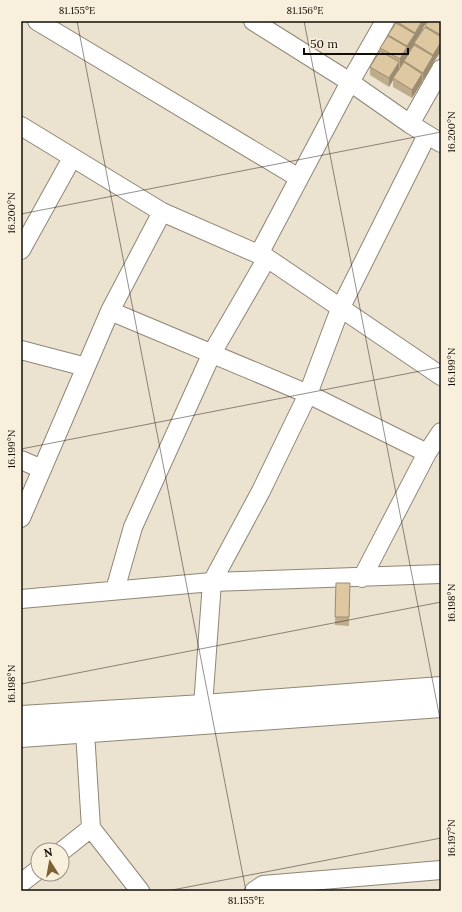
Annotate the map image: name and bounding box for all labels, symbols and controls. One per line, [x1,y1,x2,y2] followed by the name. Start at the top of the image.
[59,4,95,17] text: 81.155°E
[287,4,323,17] text: 81.156°E
[304,30,408,56] scale bar
[310,36,338,51] text: 50 m
[445,111,458,153] text: 16.200°N
[5,192,18,234] text: 16.200°N
[445,347,458,386] text: 16.199°N
[5,429,18,468] text: 16.199°N
[445,583,458,622] text: 16.198°N
[5,664,18,703] text: 16.198°N
[445,819,458,857] text: 16.197°N
[30,842,70,882] north arrow
[43,844,54,860] text: N
[228,894,264,907] text: 81.155°E

